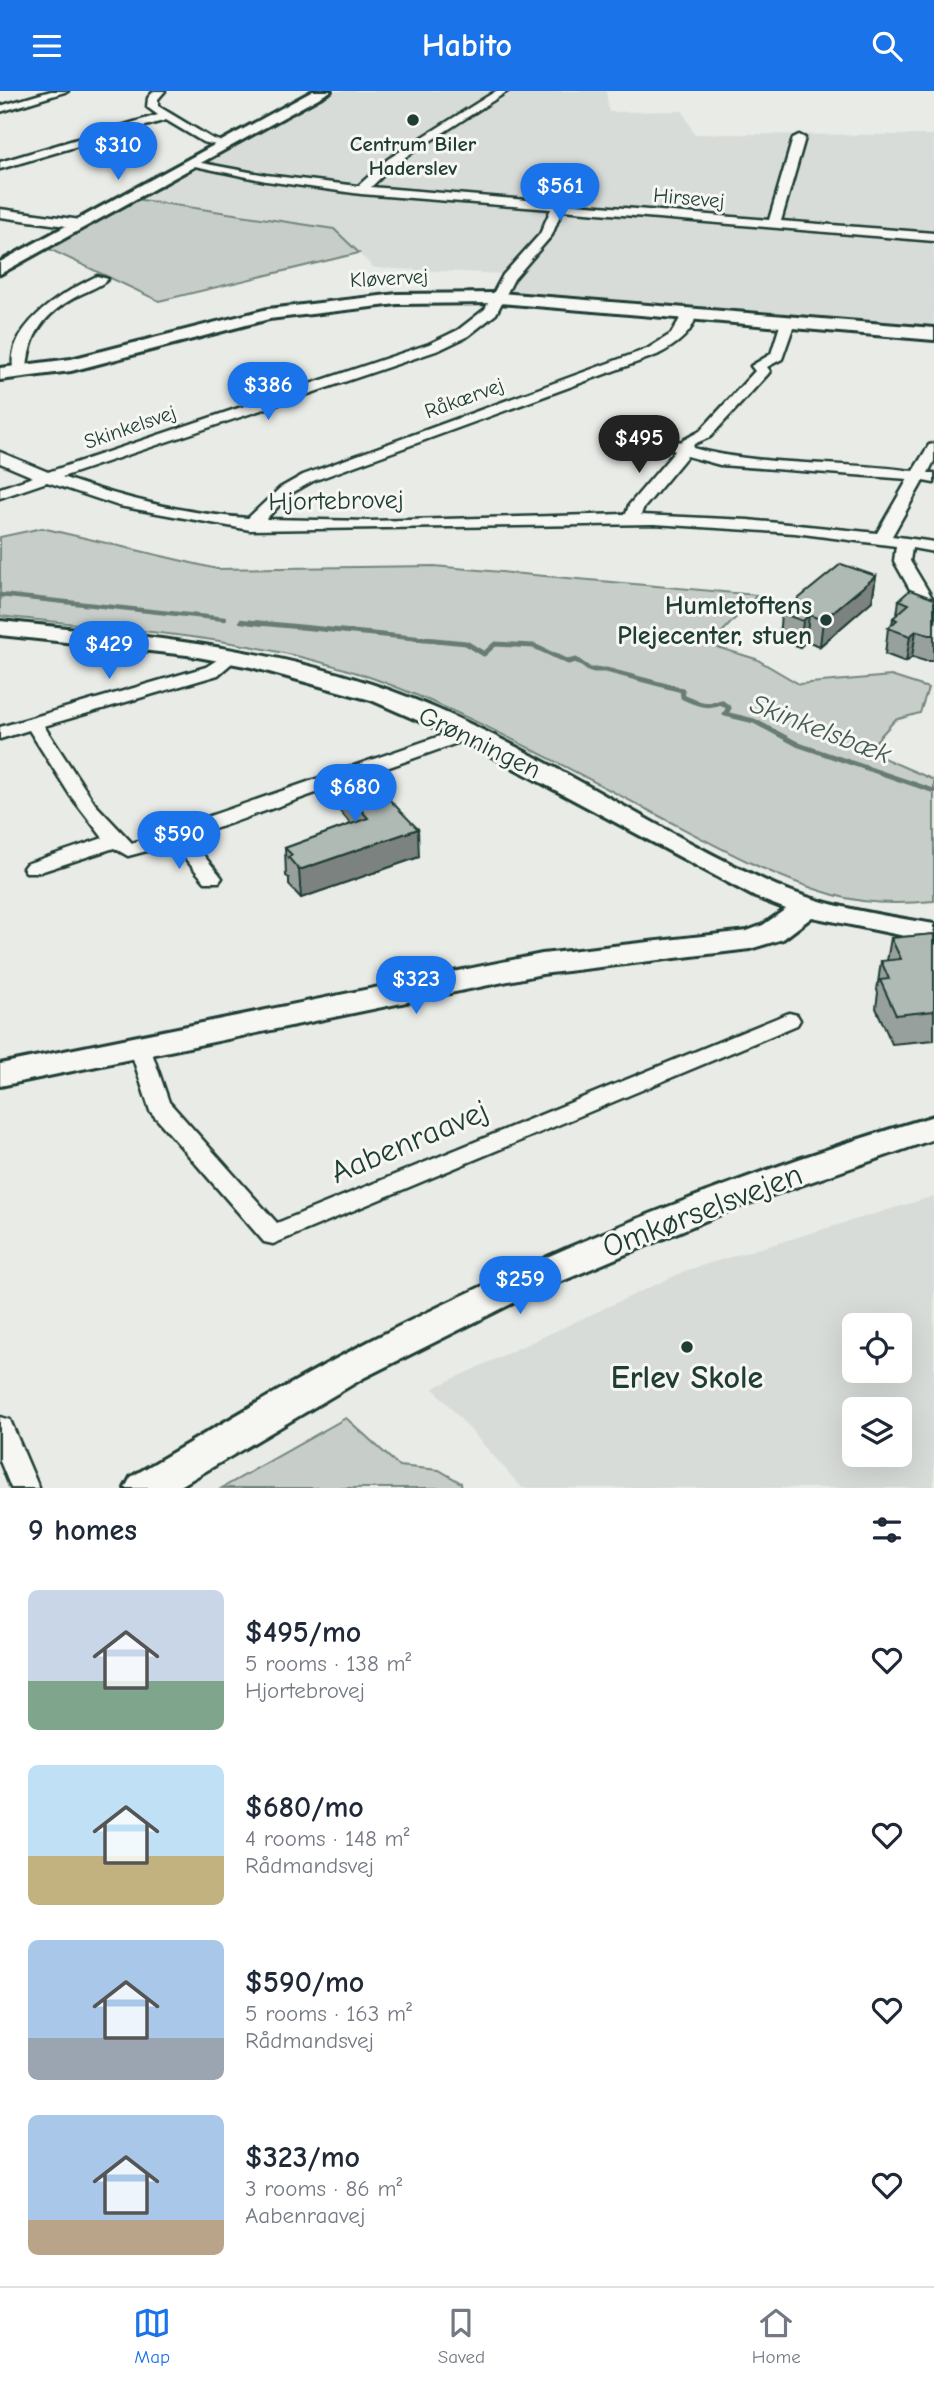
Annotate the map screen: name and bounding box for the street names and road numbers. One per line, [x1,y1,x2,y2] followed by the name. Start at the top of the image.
[652,183,726,213] street label: Hirsevej
[349,264,429,292] street label: Kløvervej
[421,373,507,423] street label: Råkærvej
[81,400,179,454] street label: Skinkelsvej
[268,485,404,517] street label: Hjortebrovej
[414,700,546,785] street label: Grønningen
[325,1092,493,1191] street label: Aabenraavej
[597,1155,807,1266] street label: Omkørselsvejen

